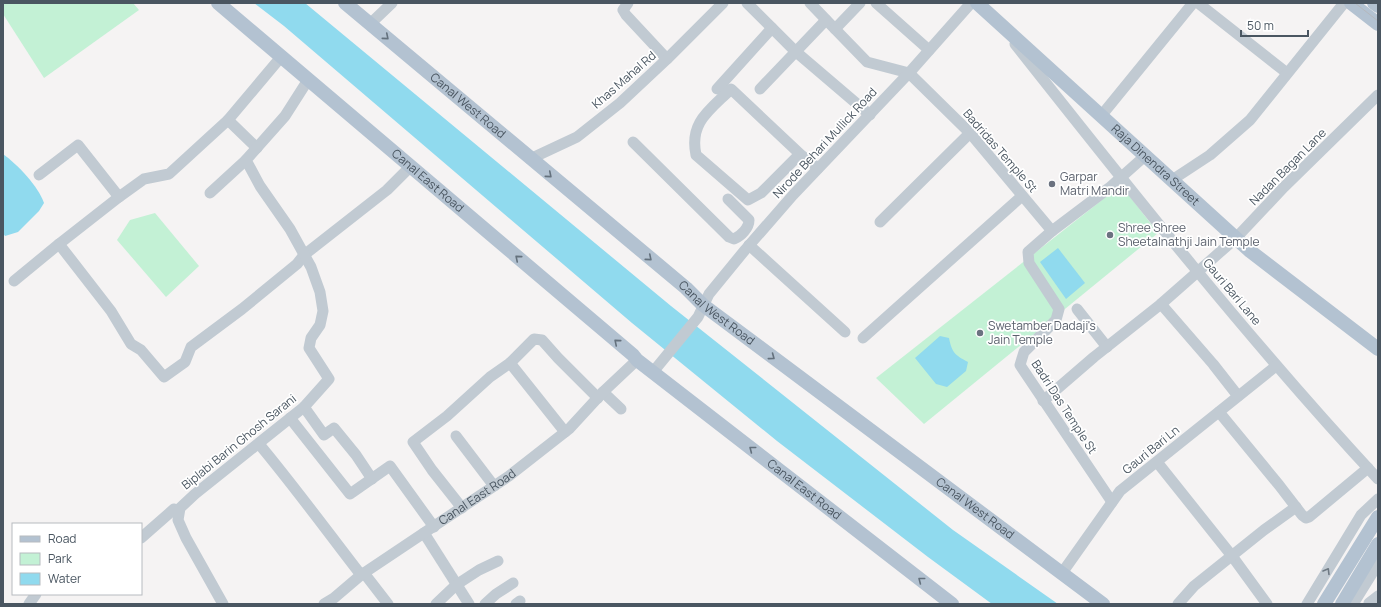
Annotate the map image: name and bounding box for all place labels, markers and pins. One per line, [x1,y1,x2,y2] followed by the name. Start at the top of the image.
[1060,168,1130,199] place label: Garpar Matri Mandir
[1047,179,1057,189] marker: Garpar Matri Mandir
[1118,219,1259,250] place label: Shree Shree Sheetalnathji Jain Temple
[1105,230,1115,240] marker: Shree Shree Sheetalnathji Jain Temple
[988,317,1096,348] place label: Swetamber Dadaji's Jain Temple
[975,328,985,338] marker: Swetamber Dadaji's Jain Temple

